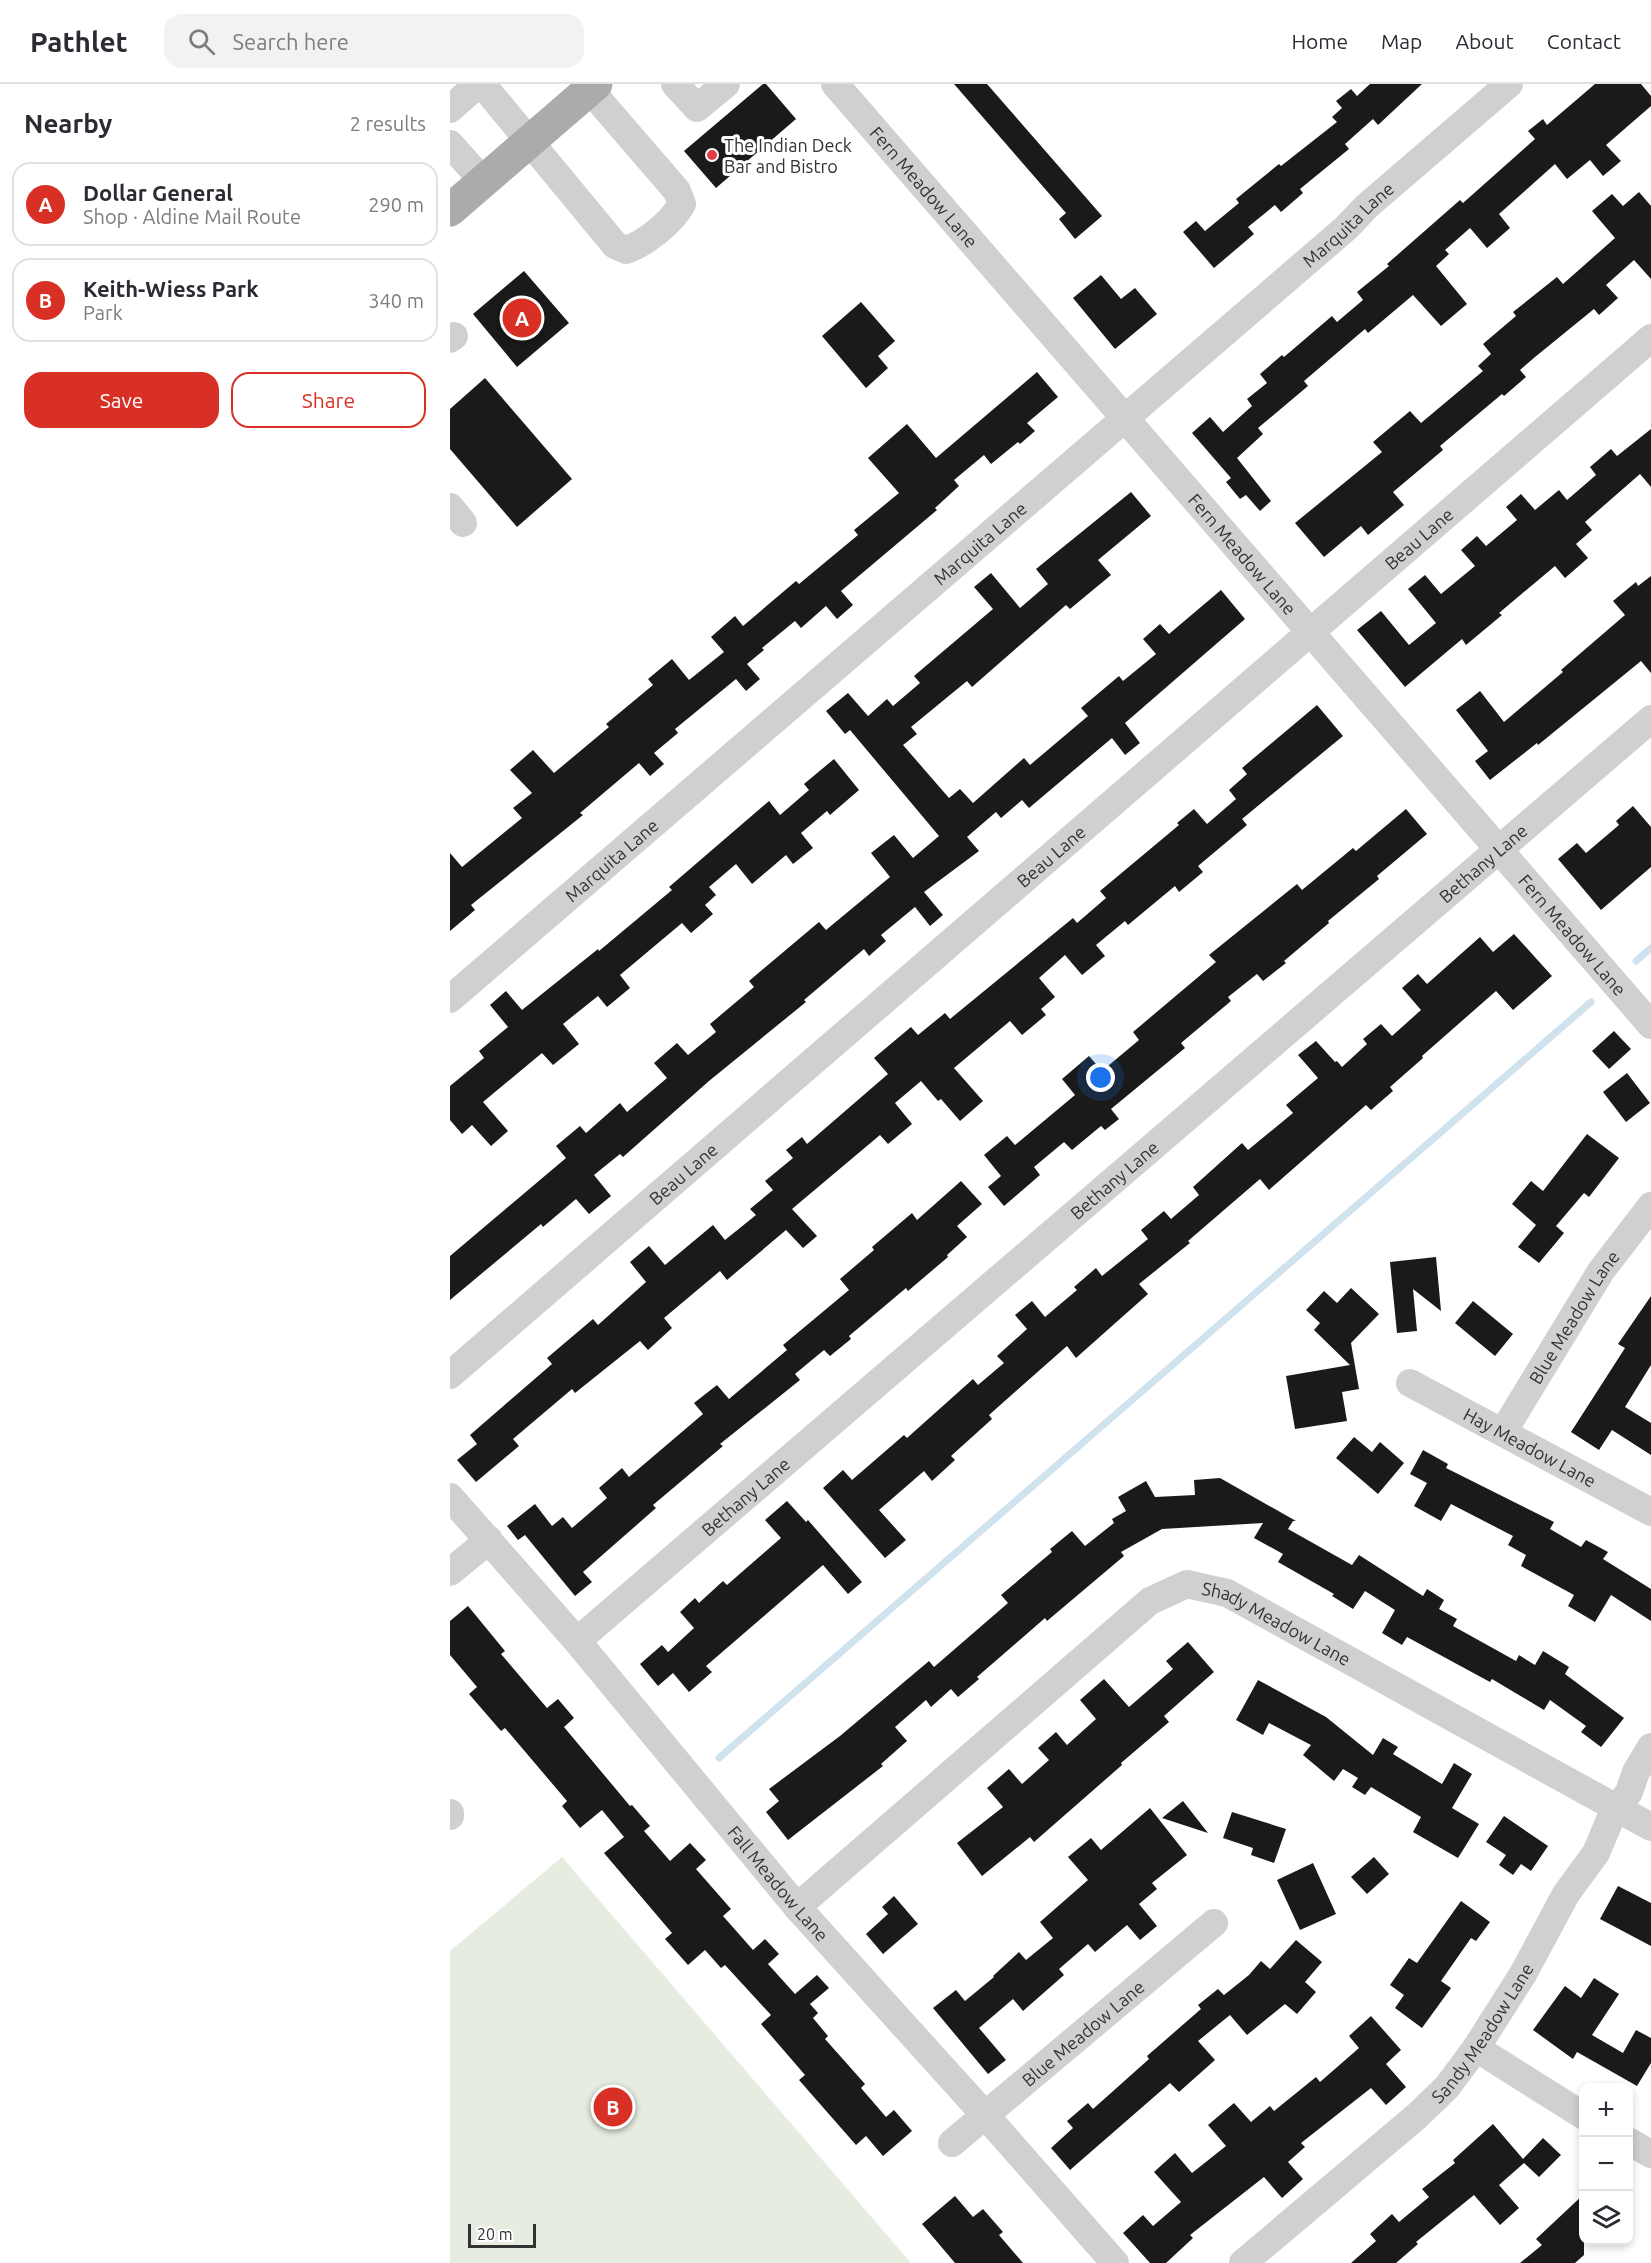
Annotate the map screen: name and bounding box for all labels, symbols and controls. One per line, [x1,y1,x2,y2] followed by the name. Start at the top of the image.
[164,14,584,68] search box
[185,25,218,58] icon: search
[30,26,128,57] text: Pathlet
[233,29,349,54] text: Search here
[1291,29,1348,53] text: Home
[1381,29,1422,53] text: Map
[1455,29,1514,53] text: About
[1547,29,1621,53] text: Contact
[24,109,112,138] text: Nearby
[350,112,426,135] text: 2 results
[866,122,982,251] street label: Fern Meadow Lane
[724,135,852,176] place label: The Indian Deck Bar and Bistro
[705,148,719,162] marker: The Indian Deck Bar and Bistro
[1298,178,1397,271] street label: Marquita Lane
[83,180,233,205] text: Dollar General
[38,193,53,216] text: A
[368,193,424,216] text: 290 m
[83,205,301,228] text: Shop · Aldine Mail Route
[83,276,258,301] text: Keith-Wiess Park
[39,289,52,312] text: B
[368,289,424,312] text: 340 m
[502,296,542,340] pin: A
[83,301,123,324] text: Park
[24,372,219,428] button: Save
[231,372,426,428] button: Share
[1185,489,1300,618] street label: Fern Meadow Lane
[929,498,1030,588] street label: Marquita Lane
[1381,504,1457,573] street label: Beau Lane
[561,815,662,905] street label: Marquita Lane
[1435,820,1531,907] street label: Bethany Lane
[1013,821,1089,891] street label: Beau Lane
[1515,870,1630,999] street label: Fern Meadow Lane
[1086,1063,1115,1092] your location
[1066,1137,1162,1223] street label: Bethany Lane
[645,1139,721,1209] street label: Beau Lane
[1525,1247,1623,1387] street label: Blue Meadow Lane
[1460,1404,1600,1491] street label: Hay Meadow Lane
[697,1453,794,1540] street label: Bethany Lane
[1200,1578,1354,1669] street label: Shady Meadow Lane
[724,1822,833,1945] street label: Fall Meadow Lane
[1427,1960,1537,2107] street label: Sandy Meadow Lane
[1018,1976,1148,2090] street label: Blue Meadow Lane
[1579,2083,1633,2245] map controls
[1579,2083,1633,2137] button: +
[594,2084,632,2130] pin: B
[1579,2137,1633,2191] button: −
[1579,2191,1633,2245] button: layers
[468,2221,536,2248] scale bar
[477,2225,513,2243] text: 20 m

